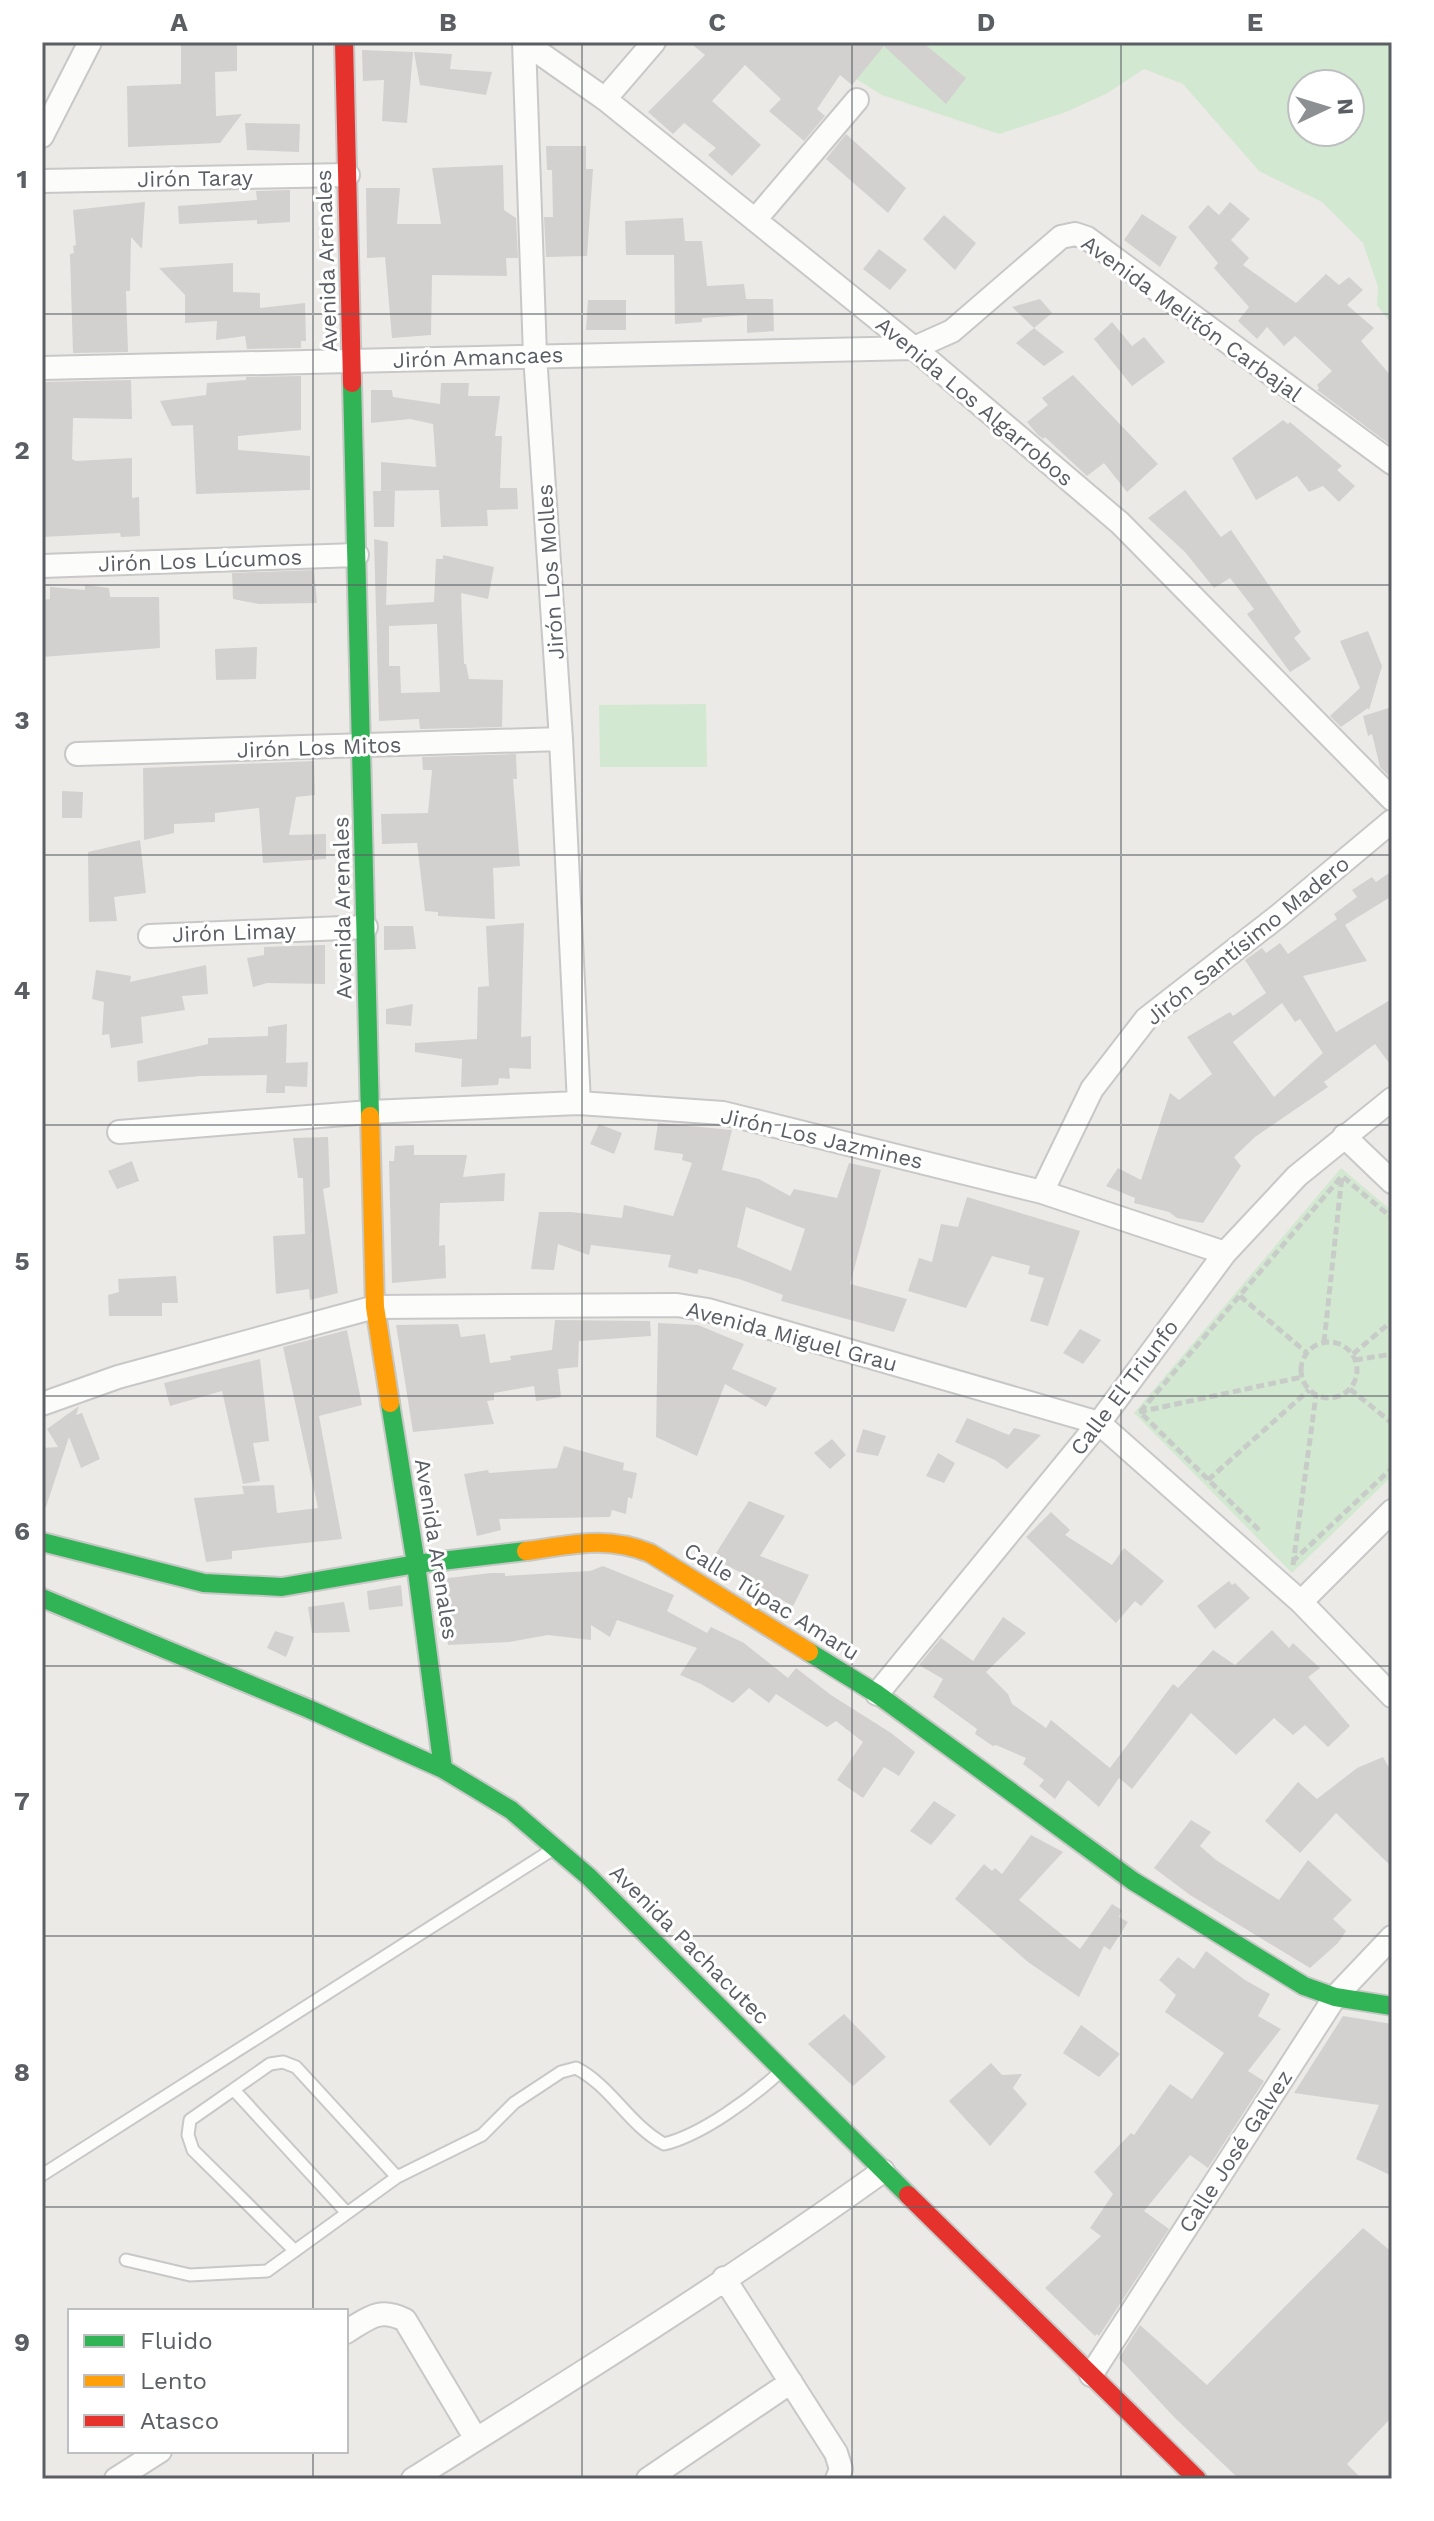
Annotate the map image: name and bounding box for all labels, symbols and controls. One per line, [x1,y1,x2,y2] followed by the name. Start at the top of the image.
[170,7,188,37] text: A
[439,7,457,37] text: B
[708,7,726,37] text: C
[977,7,995,37] text: D
[1247,7,1263,37] text: E
[1286,68,1366,148] north arrow
[1332,98,1358,116] text: N
[16,164,28,194] text: 1
[137,165,254,192] street label: Jirón Taray
[311,169,342,353] street label: Avenida Arenales
[1077,230,1307,407] street label: Avenida Melitón Carbajal
[871,312,1078,491] street label: Avenida Los Algarrobos
[392,342,564,373] street label: Jirón Amancaes
[14,435,30,465] text: 2
[532,483,569,661] street label: Jirón Los Molles
[97,544,303,577] street label: Jirón Los Lúcumos
[14,705,30,735] text: 3
[236,732,402,763] street label: Jirón Los Mitos
[328,816,357,1000] street label: Avenida Arenales
[1141,851,1354,1030] street label: Jirón Santísimo Madero
[171,918,297,947] street label: Jirón Limay
[14,975,31,1005] text: 4
[718,1103,925,1174] street label: Jirón Los Jazmines
[14,1246,30,1276] text: 5
[684,1296,900,1377] street label: Avenida Miguel Grau
[1065,1315,1184,1460] street label: Calle El Triunfo
[410,1457,463,1641] street label: Avenida Arenales
[14,1516,30,1546] text: 6
[680,1537,864,1665] street label: Calle Túpac Amaru
[14,1786,30,1816] text: 7
[605,1859,775,2029] street label: Avenida Pachacutec
[14,2057,30,2087] text: 8
[1174,2065,1297,2237] street label: Calle José Galvez
[68,2309,348,2453] legend
[14,2327,30,2357] text: 9
[140,2327,213,2355] text: Fluido
[140,2367,207,2395] text: Lento
[140,2407,219,2435] text: Atasco

